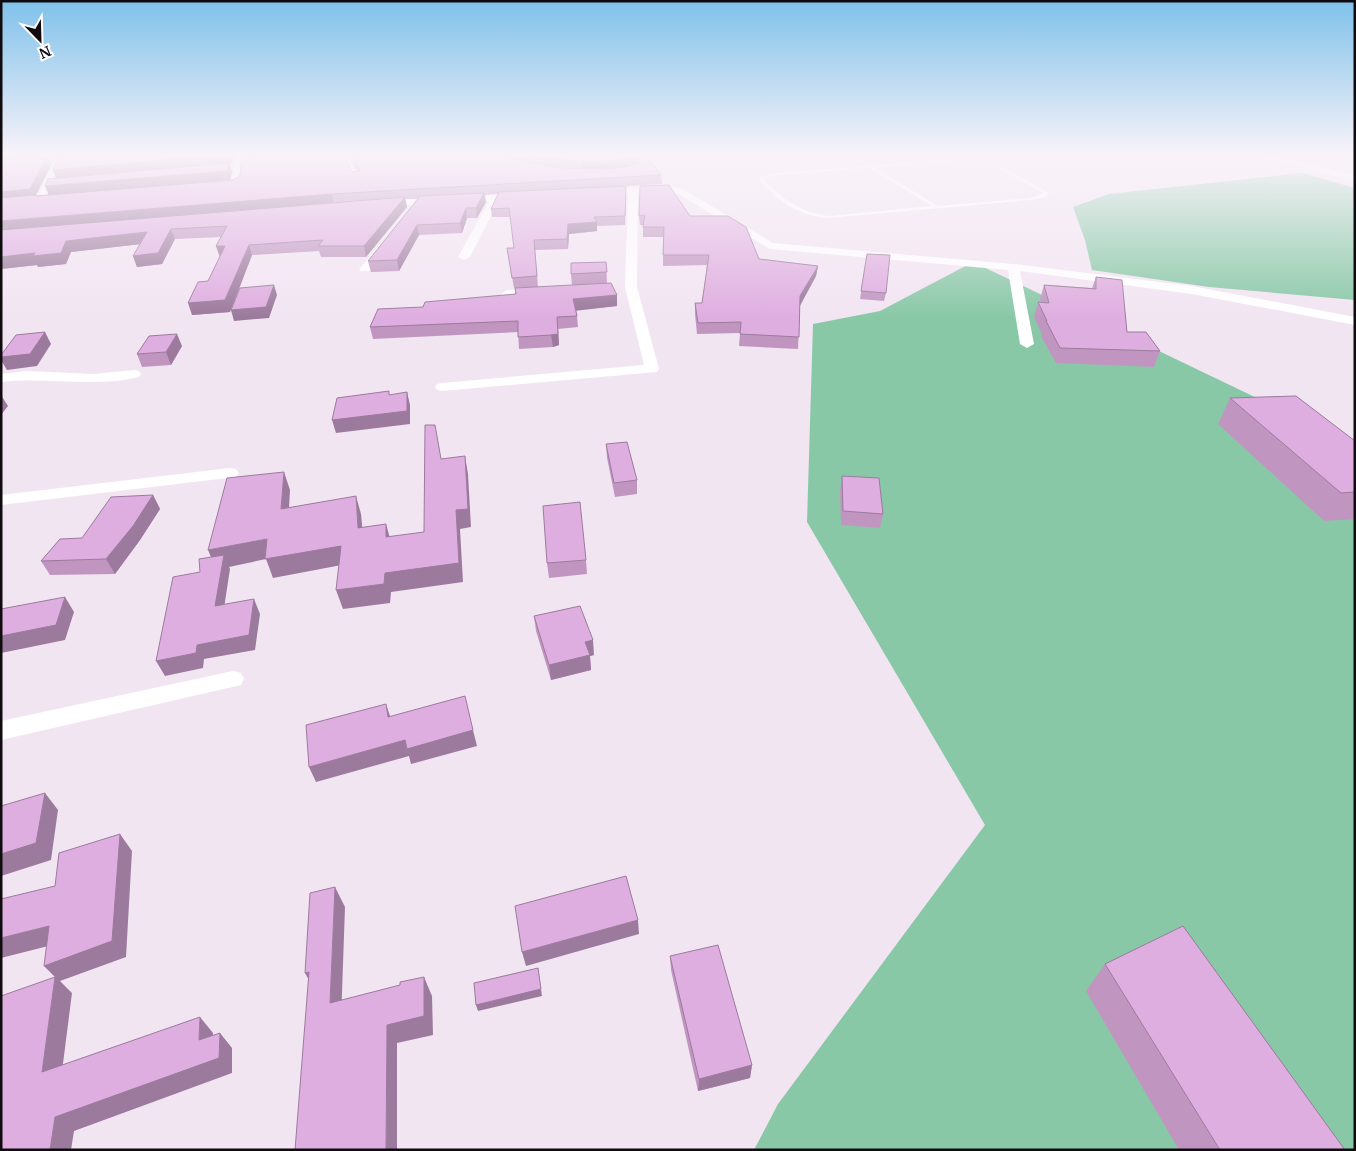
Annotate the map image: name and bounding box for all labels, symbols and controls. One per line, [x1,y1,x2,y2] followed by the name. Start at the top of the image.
[15,15,65,65] north arrow
[36,42,54,62] text: N

